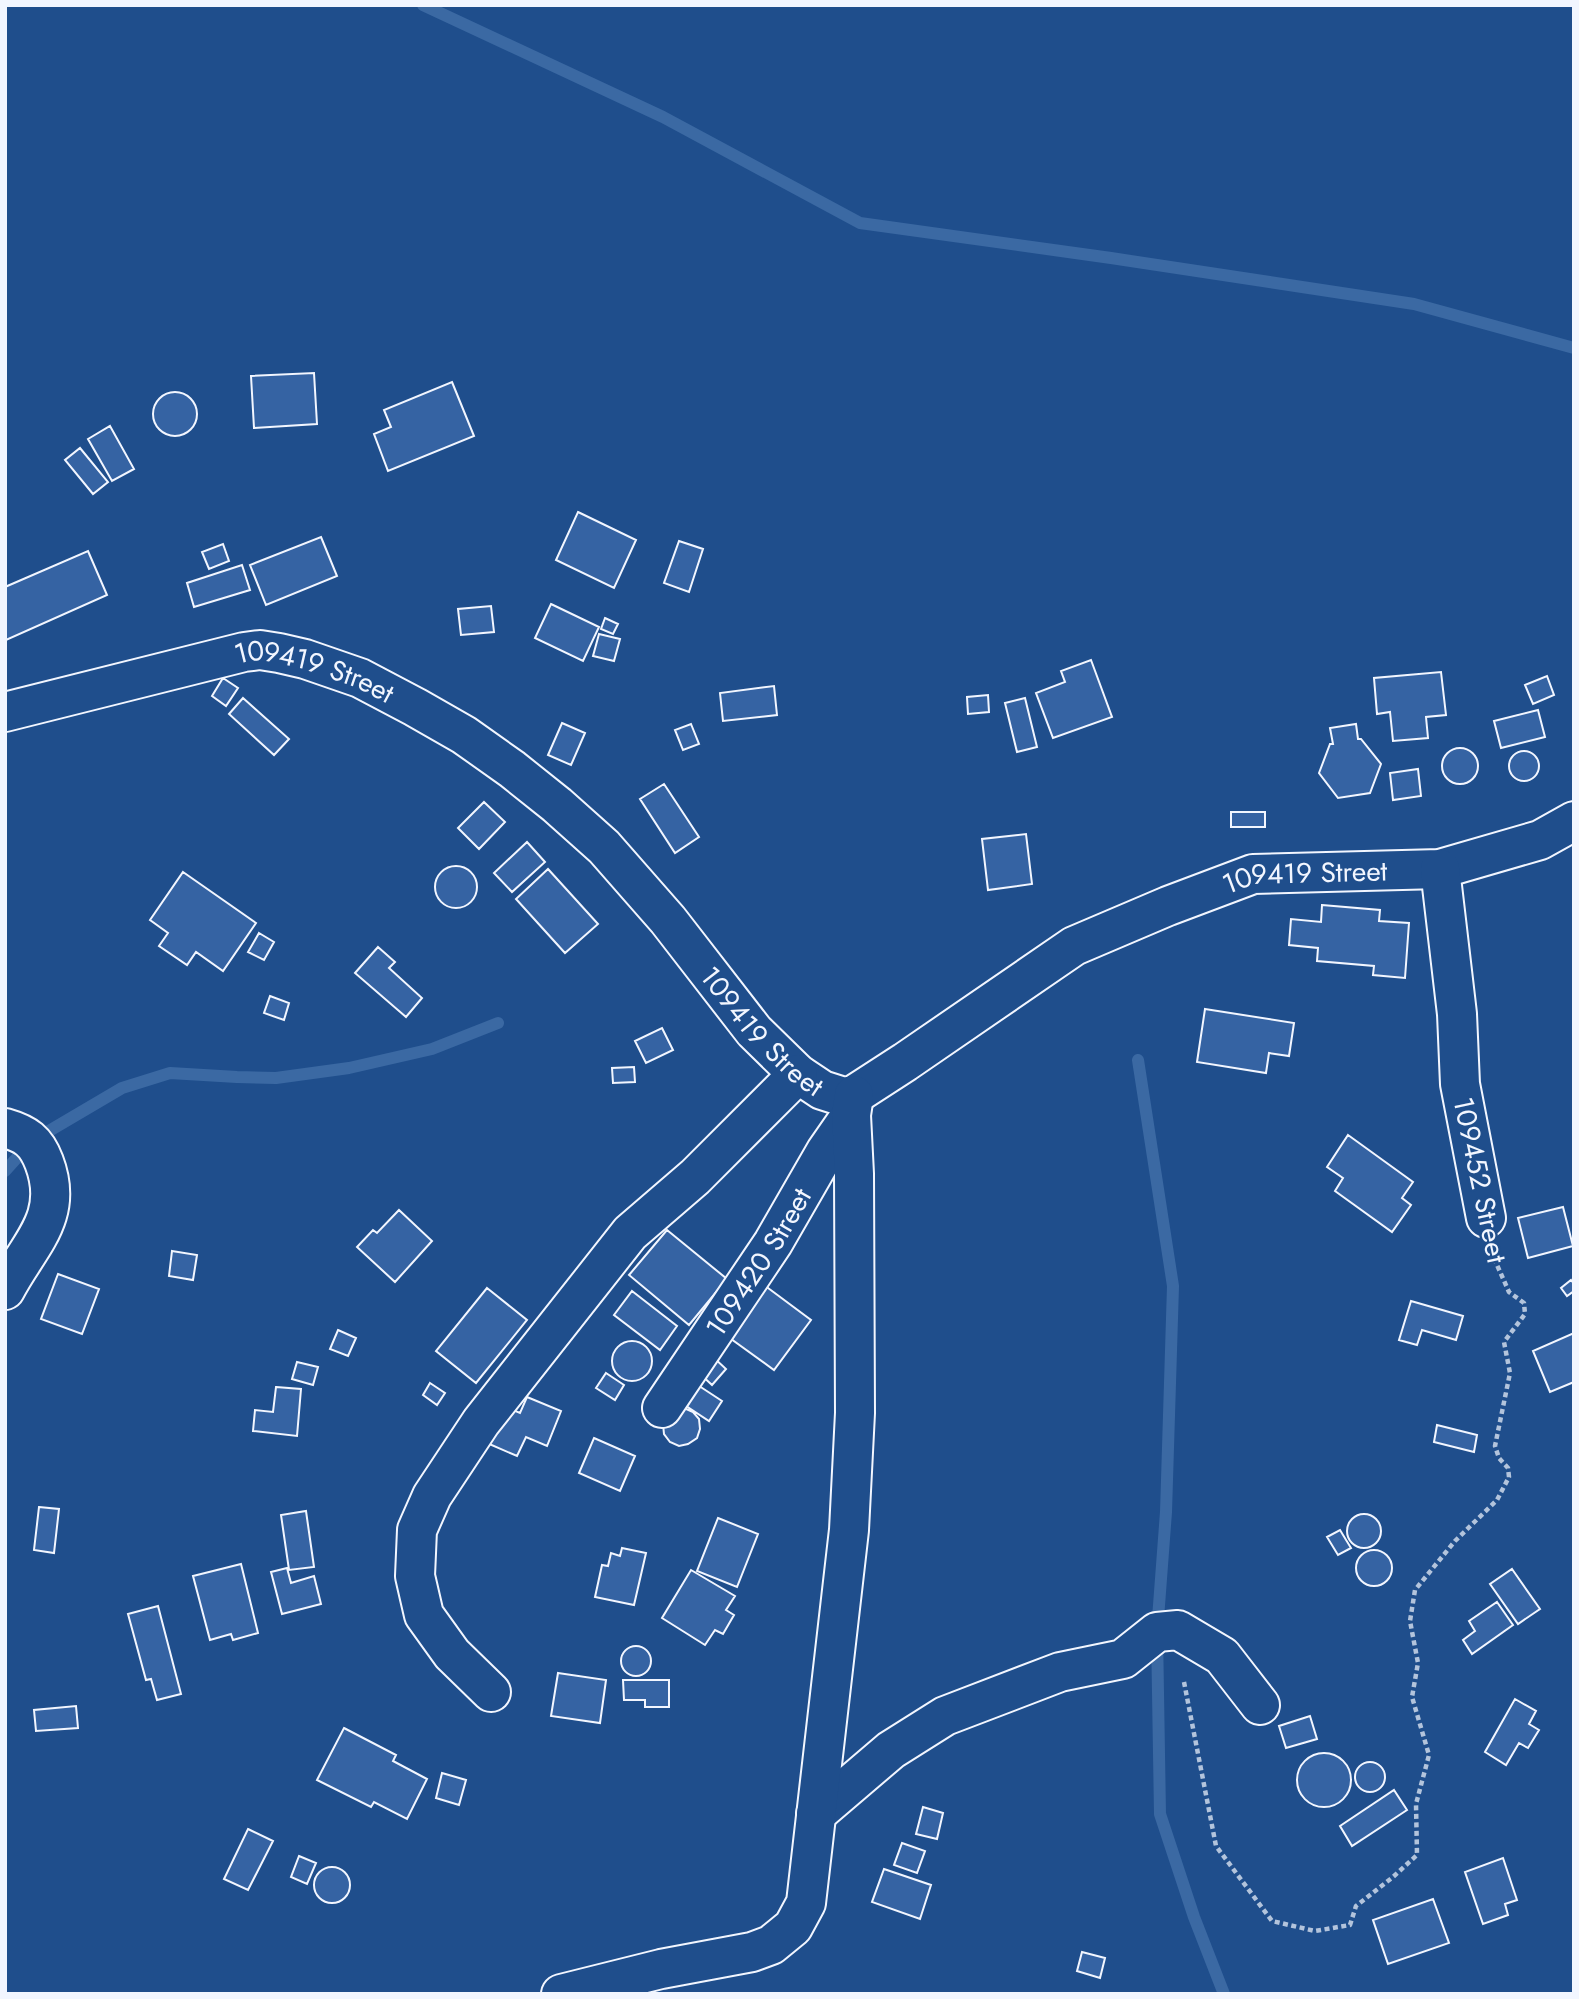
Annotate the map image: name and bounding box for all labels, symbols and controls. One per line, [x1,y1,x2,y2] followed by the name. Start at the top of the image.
[230,629,402,713] street label: 109419 Street
[1216,850,1388,904] street label: 109419 Street
[691,957,832,1106] street label: 109419 Street
[1442,1093,1518,1267] street label: 109452 Street
[695,1180,821,1345] street label: 109420 Street

